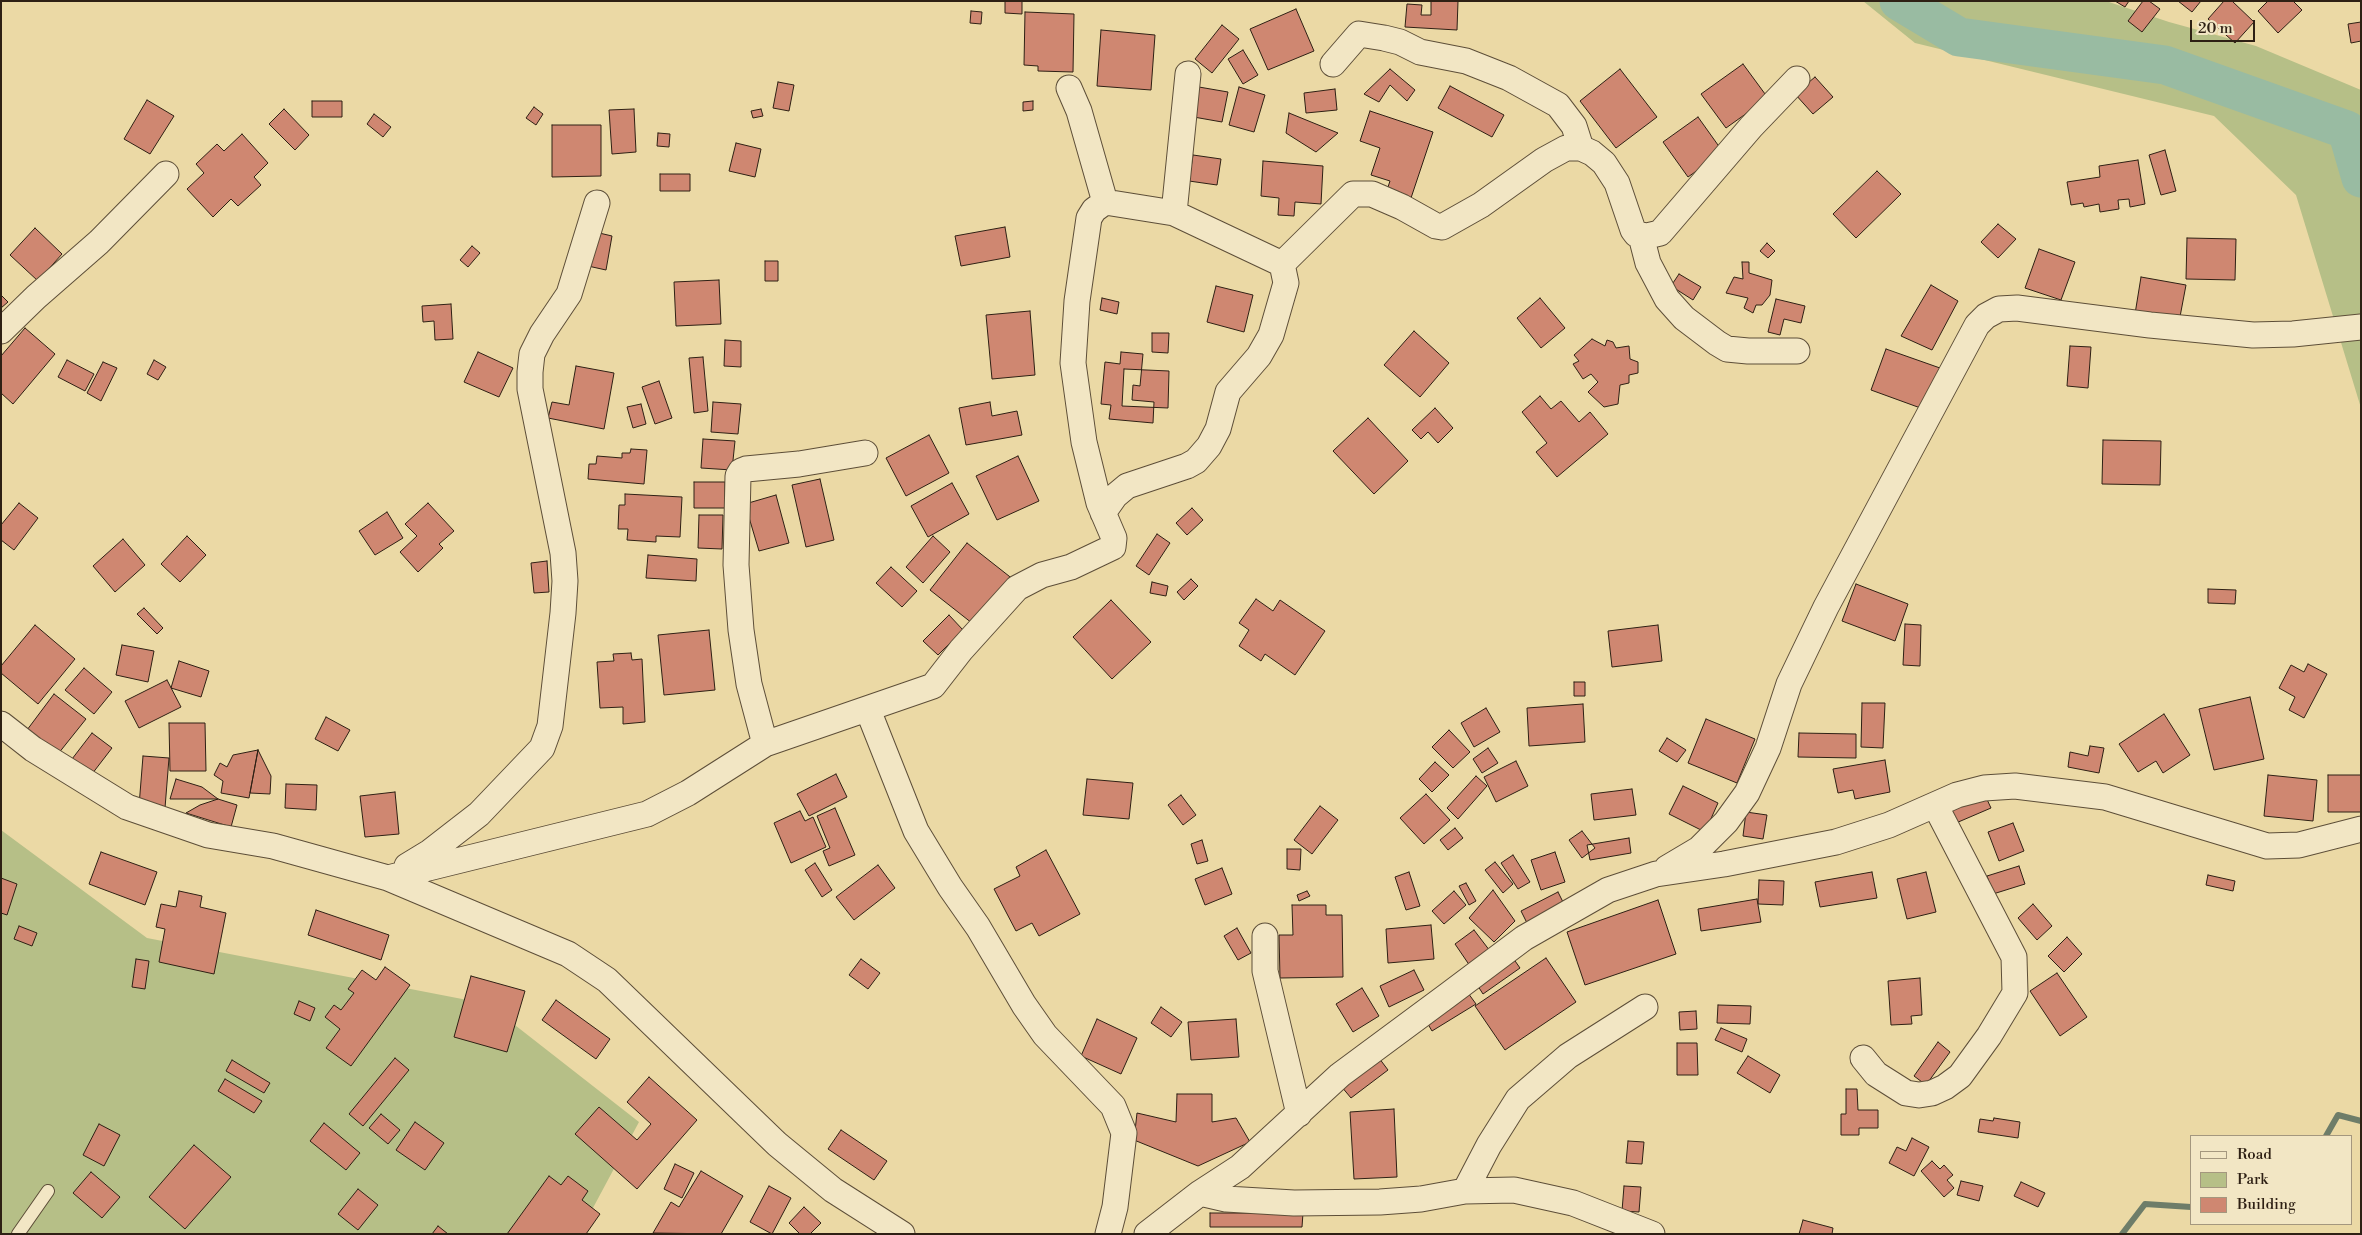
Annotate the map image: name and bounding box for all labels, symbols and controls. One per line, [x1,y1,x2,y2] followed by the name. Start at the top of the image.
[2192,10,2257,42] scale bar
[2198,19,2233,38] text: 20 m
[2190,1135,2352,1225] legend
[2237,1145,2272,1164] text: Road
[2237,1170,2268,1189] text: Park
[2237,1195,2296,1214] text: Building

